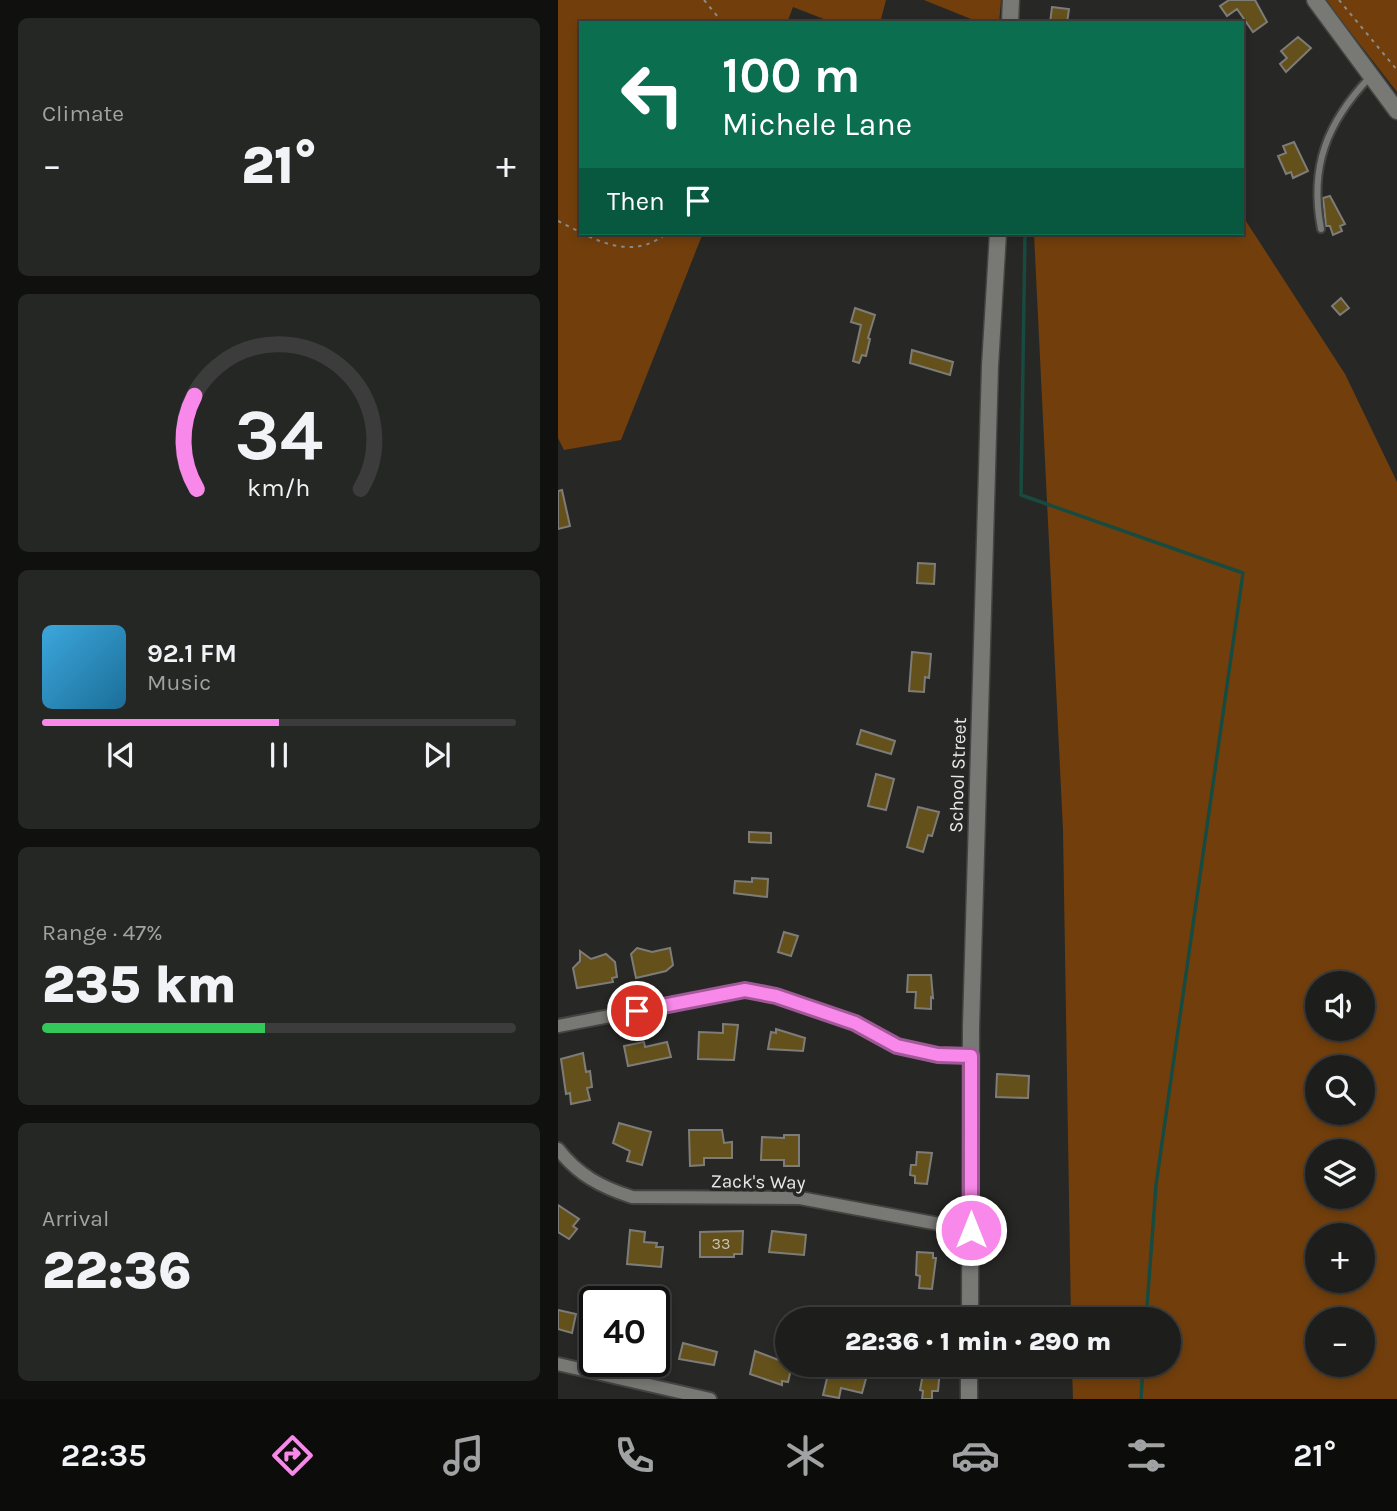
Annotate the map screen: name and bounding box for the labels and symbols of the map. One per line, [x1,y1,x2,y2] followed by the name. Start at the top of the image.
[945,717,971,833] street label: School Street
[607,981,667,1041] pin
[710,1170,806,1194] street label: Zack's Way
[934,1193,1008,1267] position arrow
[712,1234,730,1253] house number: 33
[579,1286,670,1377] speed limit sign: 40

